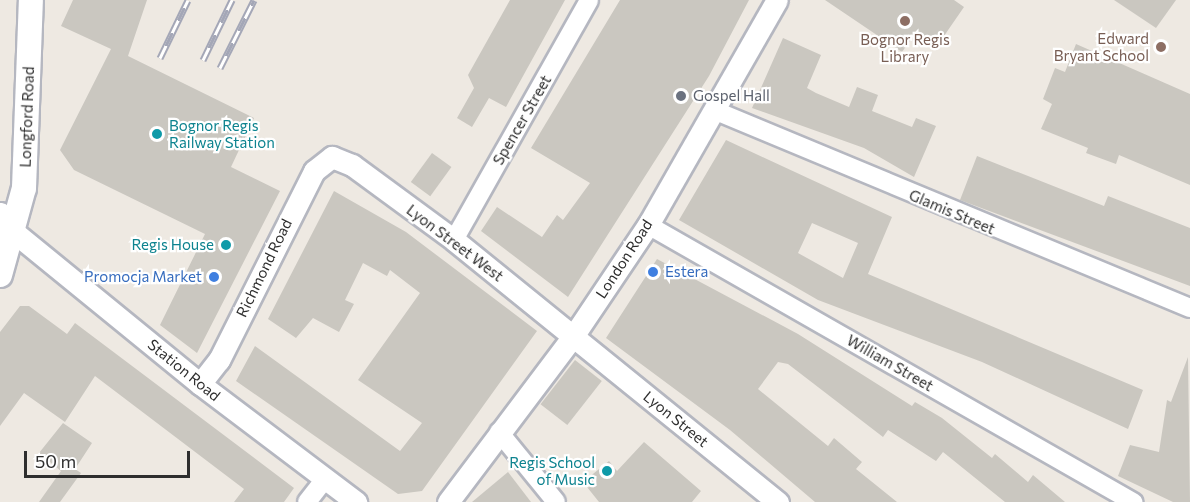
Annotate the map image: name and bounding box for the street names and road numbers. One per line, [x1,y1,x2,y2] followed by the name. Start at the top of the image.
[16,66,38,168] street label: Longford Road
[489,72,555,168] street label: Spencer Street
[906,186,998,238] street label: Glamis Street
[403,201,507,285] street label: Lyon Street West
[232,216,296,320] street label: Richmond Road
[592,216,656,302] street label: London Road
[844,331,936,395] street label: William Street
[144,335,224,405] street label: Station Road
[640,387,712,451] street label: Lyon Street

